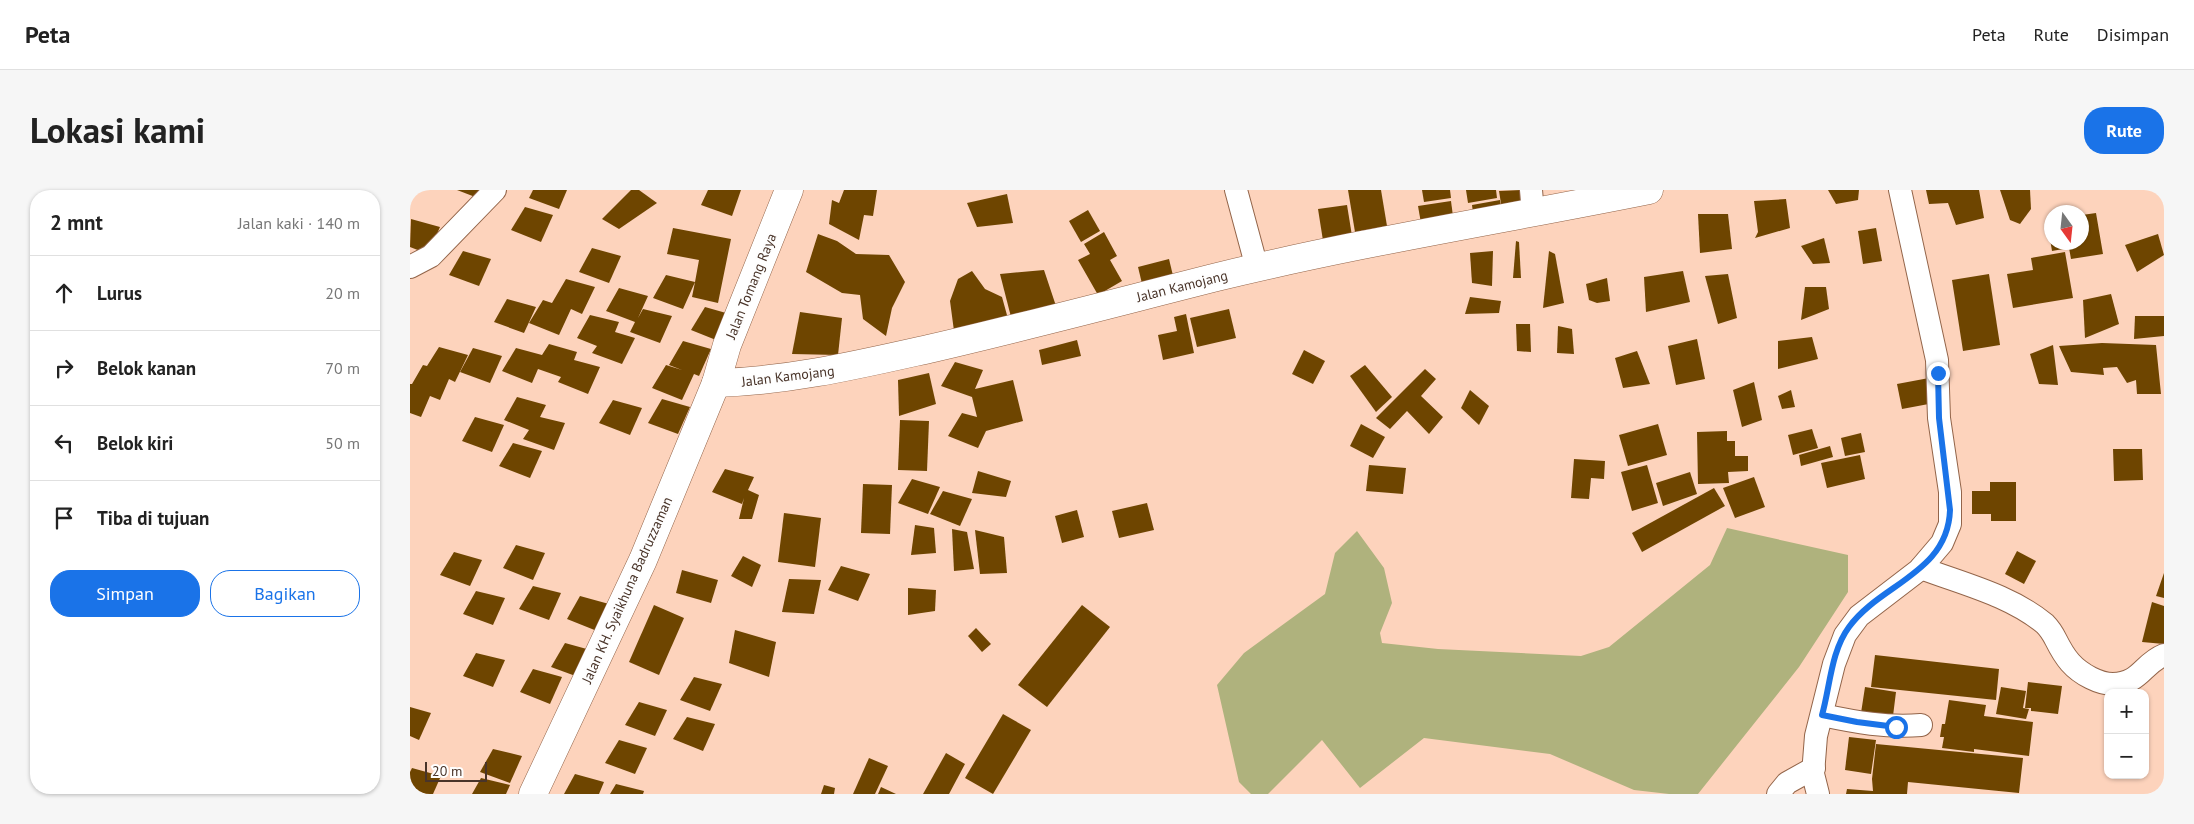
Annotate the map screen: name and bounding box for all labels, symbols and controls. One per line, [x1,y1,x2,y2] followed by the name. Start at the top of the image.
[25,19,70,50] text: Peta
[1972,23,2006,46] text: Peta
[2034,23,2069,46] text: Rute
[2097,23,2169,46] text: Disimpan
[30,107,205,153] text: Lokasi kami
[2084,107,2164,154] button: Rute
[2044,205,2089,250] north arrow
[50,209,103,236] text: 2 mnt
[238,213,360,233] text: Jalan kaki · 140 m
[721,231,780,342] street label: Jalan Tomang Raya
[1134,266,1229,306] street label: Jalan Kamojang
[50,279,78,307] icon: ahead
[97,281,142,305] text: Lurus
[325,283,360,303] text: 20 m
[50,354,78,382] icon: right
[97,356,196,380] text: Belok kanan
[325,358,360,378] text: 70 m
[740,361,835,391] street label: Jalan Kamojang
[1927,362,1950,385] route end
[50,429,78,457] icon: left
[97,431,173,455] text: Belok kiri
[325,433,360,453] text: 50 m
[577,494,676,687] street label: Jalan KH. Syaikhuna Badruzzaman
[50,504,78,532] icon: arrive
[97,506,209,530] text: Tiba di tujuan
[50,570,200,617] button: Simpan
[210,570,360,617] button: Bagikan
[2104,689,2149,779] map controls
[2104,689,2149,734] button: +
[1885,716,1908,739] route start
[2104,734,2149,779] button: −
[425,759,488,782] scale bar
[432,762,462,780] text: 20 m

